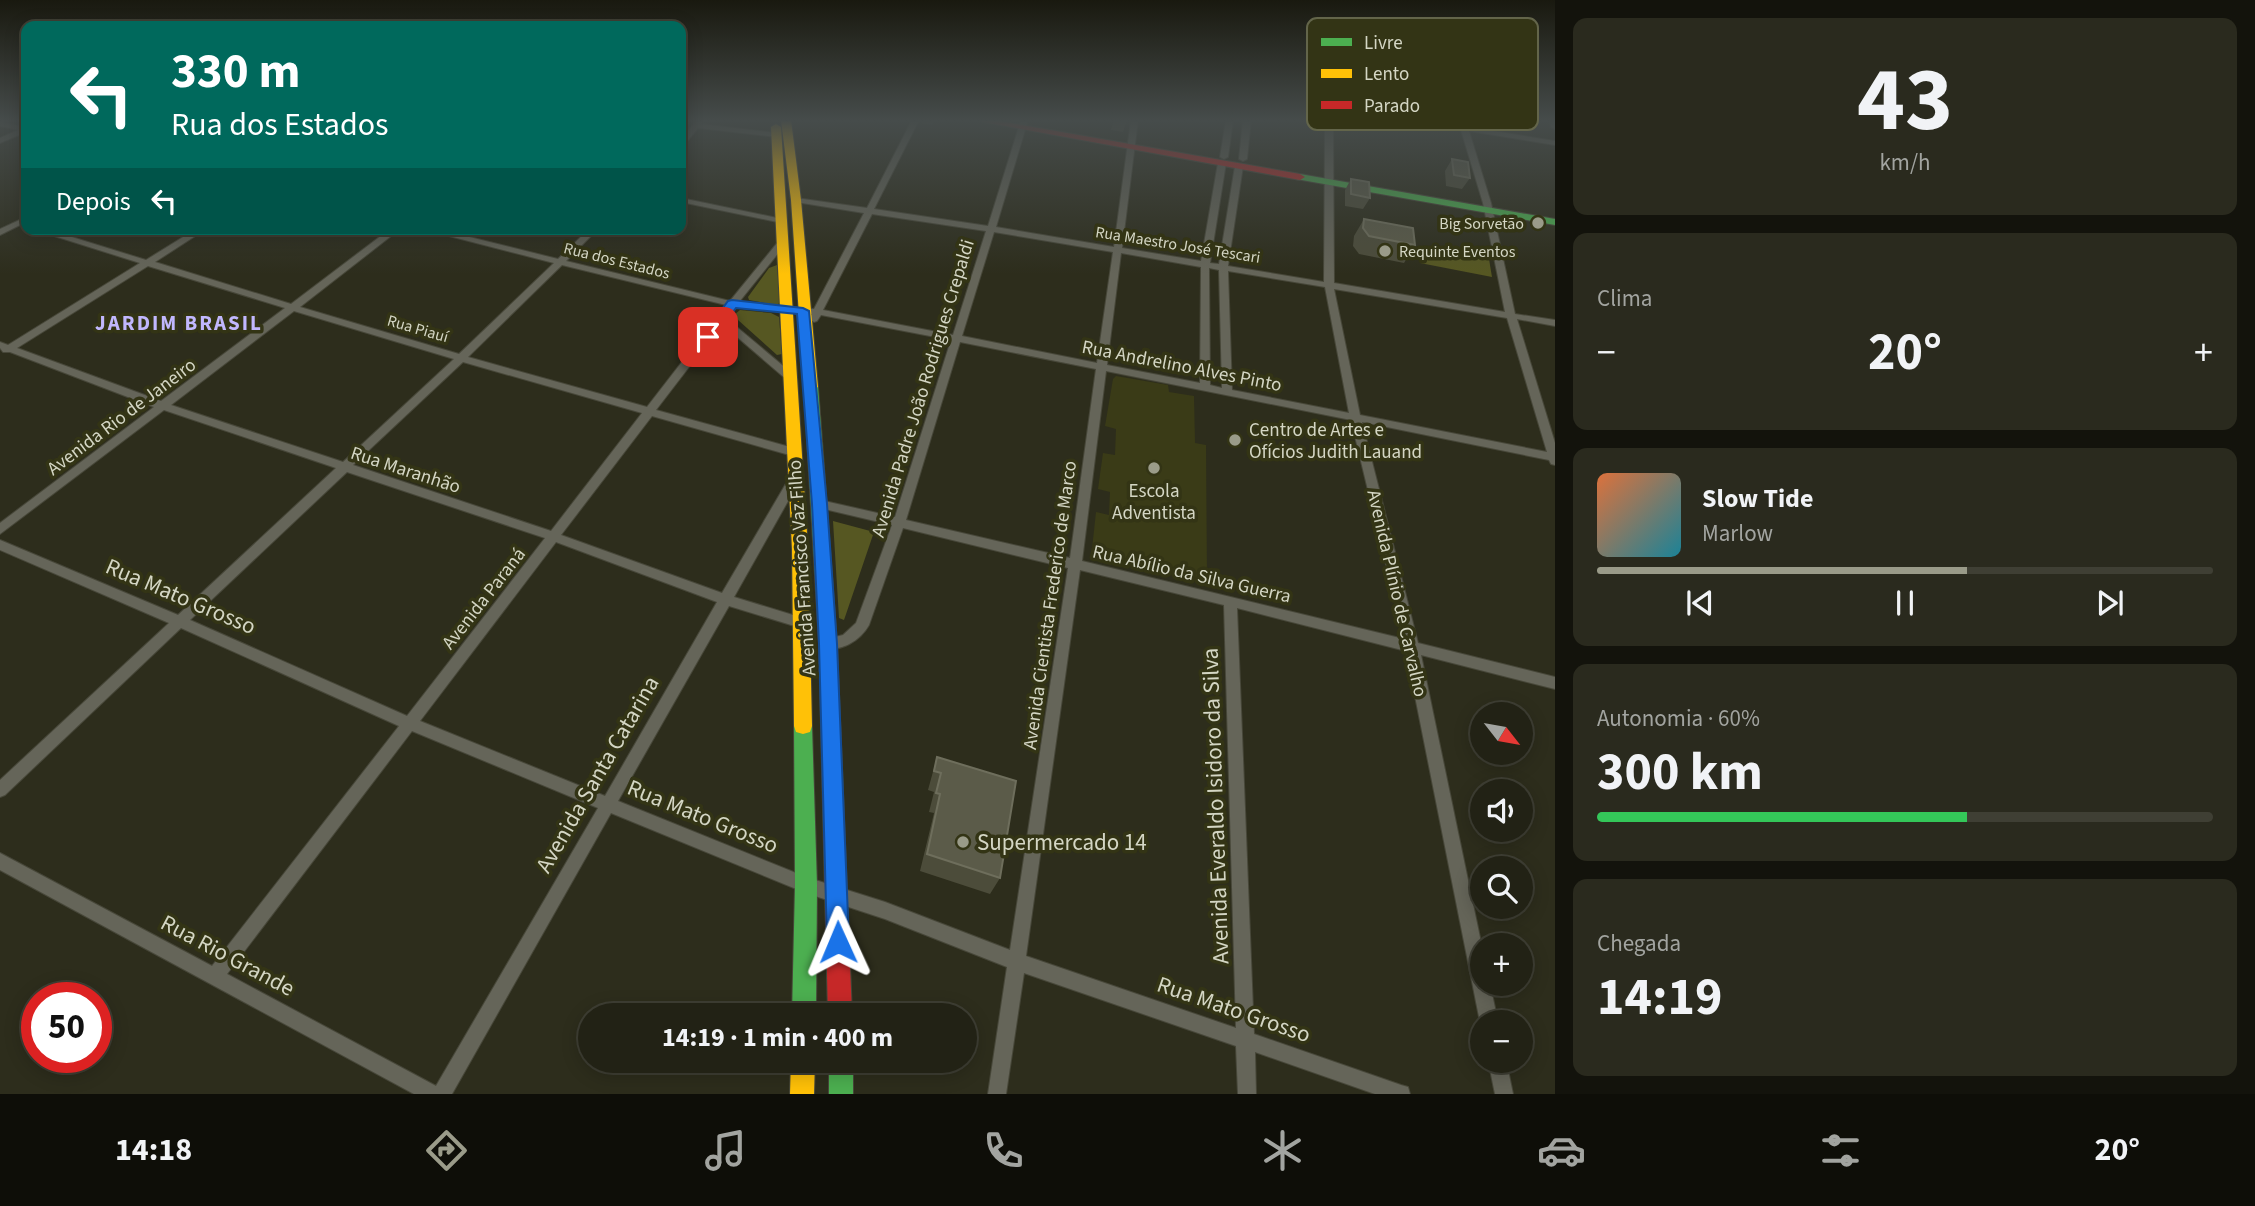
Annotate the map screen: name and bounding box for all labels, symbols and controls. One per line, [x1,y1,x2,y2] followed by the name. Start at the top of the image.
[1307,18,1538,130] legend
[1364,30,1403,57] text: Livre
[1857,36,1953,165] text: 43
[171,37,300,107] text: 330 m
[56,49,147,140] icon: left
[1364,61,1409,88] text: Lento
[1364,93,1420,120] text: Parado
[171,102,388,148] text: Rua dos Estados
[1879,146,1931,179] text: km/h
[145,182,183,220] icon: left
[56,183,131,220] text: Depois
[1439,213,1524,235] place label: Big Sorvetão
[1530,215,1546,231] marker: Big Sorvetão
[1094,221,1262,269] street label: Rua Maestro José Tescari
[865,236,982,541] street label: Avenida Padre João Rodrigues Crepaldi
[561,237,672,285] street label: Rua dos Estados
[1399,241,1516,263] place label: Requinte Eventos
[1377,243,1393,259] marker: Requinte Eventos
[1597,282,1652,315] text: Clima
[678,307,738,367] pin
[95,308,263,338] district label: JARDIM BRASIL
[385,310,452,348] street label: Rua Piauí
[1868,316,1942,390] text: 20°
[689,318,727,356] icon: arrive
[1597,326,1616,380] text: −
[2194,326,2213,380] text: +
[1079,334,1284,399] street label: Rua Andrelino Alves Pinto
[42,352,202,482] street label: Avenida Rio de Janeiro
[1249,417,1422,466] place label: Centro de Artes e Ofícios Judith Lauand
[1227,432,1243,448] marker: Centro de Artes e Ofícios Judith Lauand
[347,440,464,501] street label: Rua Maranhão
[781,459,824,677] street label: Avenida Francisco Vaz Filho
[1017,459,1084,751] street label: Avenida Cientista Frederico de Marco
[1146,460,1162,476] marker: Escola Adventista
[1112,478,1196,527] place label: Escola Adventista
[1702,480,1813,517] text: Slow Tide
[1360,487,1433,699] street label: Avenida Plínio de Carvalho
[1702,517,1773,550] text: Marlow
[1090,538,1294,610] street label: Rua Abílio da Silva Guerra
[436,542,533,656] street label: Avenida Paraná
[101,550,261,643] street label: Rua Mato Grosso
[1681,584,1719,622] icon: previous
[1886,584,1924,622] icon: pause
[2091,584,2129,622] icon: next
[1193,647,1238,965] street label: Avenida Everaldo Isidoro da Silva
[527,670,667,879] street label: Avenida Santa Catarina
[1470,702,1533,765] north arrow
[1470,702,1533,1073] map controls
[1597,702,1760,735] text: Autonomia · 60%
[1597,736,1763,810] text: 300 km
[622,771,783,862] street label: Rua Mato Grosso
[1470,779,1533,842] button: sound
[977,826,1147,859] place label: Supermercado 14
[955,834,971,850] marker: Supermercado 14
[1470,856,1533,919] button: search
[801,905,875,979] position arrow
[155,906,301,1005] street label: Rua Rio Grande
[1597,927,1681,960] text: Chegada
[1470,933,1533,996] button: +
[1597,961,1722,1035] text: 14:19
[1153,968,1315,1051] street label: Rua Mato Grosso
[21,982,112,1073] speed limit sign: 50
[1470,1010,1533,1073] button: −
[662,1019,893,1056] text: 14:19 · 1 min · 400 m
[422,1126,471,1175] icon: directions
[701,1126,750,1175] icon: music
[979,1126,1028,1175] icon: phone
[1258,1126,1307,1175] icon: climate
[1537,1126,1586,1175] icon: car
[1816,1126,1865,1175] icon: filters
[115,1127,192,1173] text: 14:18
[2095,1127,2140,1173] text: 20°

